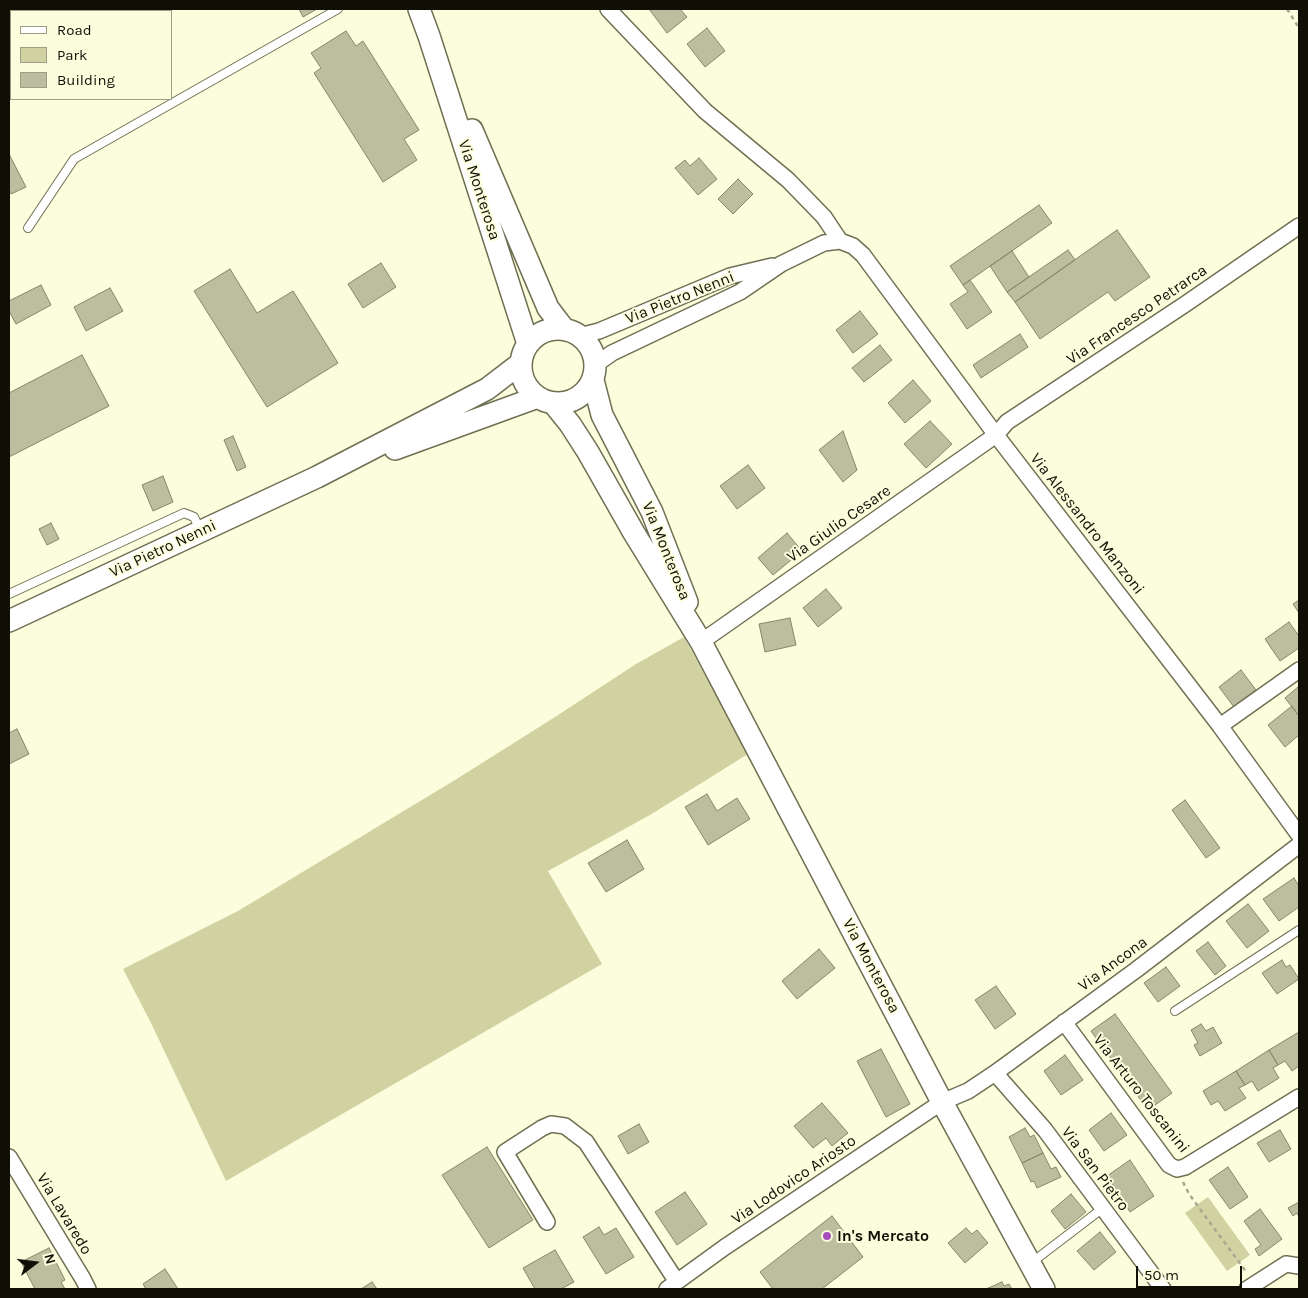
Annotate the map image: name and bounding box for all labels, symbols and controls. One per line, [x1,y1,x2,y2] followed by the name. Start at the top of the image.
[10,10,172,100] legend
[57,21,92,39] text: Road
[57,46,87,64] text: Park
[57,71,115,89] text: Building
[454,137,504,243] street label: Via Monterosa
[1063,261,1211,369] street label: Via Francesco Petrarca
[623,267,737,329] street label: Via Pietro Nenni
[1026,449,1148,599] street label: Via Alessandro Manzoni
[783,481,895,567] street label: Via Giulio Cesare
[638,499,694,603] street label: Via Monterosa
[106,516,220,582] street label: Via Pietro Nenni
[838,915,904,1017] street label: Via Monterosa
[1075,933,1151,995] street label: Via Ancona
[1089,1031,1193,1157] street label: Via Arturo Toscanini
[1057,1123,1133,1215] street label: Via San Pietro
[728,1131,860,1229] street label: Via Lodovico Ariosto
[32,1170,96,1258] street label: Via Lavaredo
[837,1226,929,1246] place label: In's Mercato
[821,1230,833,1242] marker: In's Mercato
[10,1238,60,1288] north arrow
[40,1252,59,1266] text: N
[1138,1256,1244,1288] scale bar
[1144,1266,1179,1284] text: 50 m

